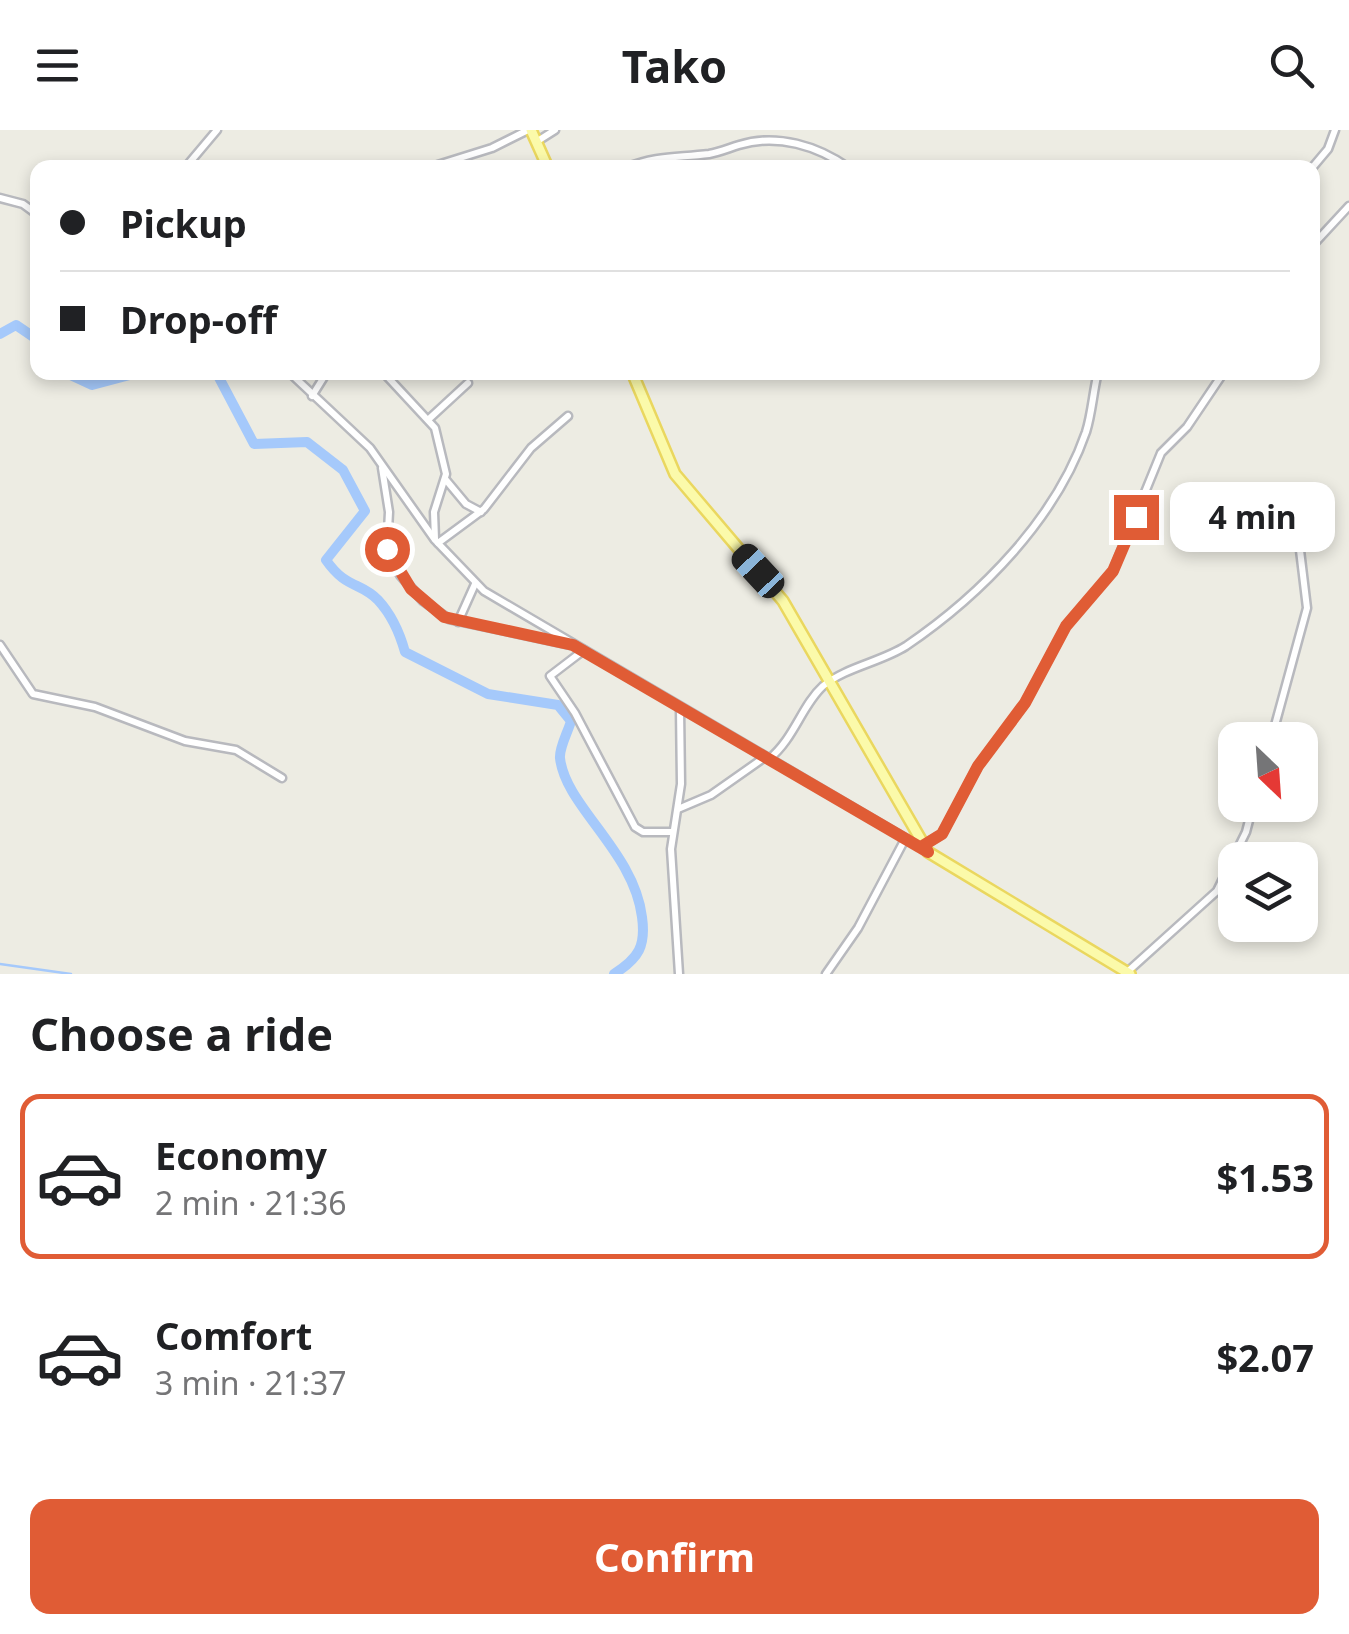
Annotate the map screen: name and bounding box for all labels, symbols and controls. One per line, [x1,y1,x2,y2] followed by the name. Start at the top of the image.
[622,35,727,96] text: Tako
[30,38,85,93] icon: menu
[1264,38,1319,93] icon: search
[120,197,247,249] text: Pickup
[120,293,277,345] text: Drop-off
[1171,482,1336,552] callout: 4 min
[1114,495,1159,540] route end
[1208,495,1297,538] text: 4 min
[365,527,410,572] route start
[727,539,789,603] car
[1218,722,1318,822] north arrow
[1218,722,1318,942] map controls
[1218,842,1318,942] button: layers
[30,1003,333,1064] text: Choose a ride
[155,1129,327,1181] text: Economy
[35,1132,125,1222] icon: car
[1216,1151,1314,1203] text: $1.53
[155,1181,347,1224] text: 2 min · 21:36
[155,1309,312,1361] text: Comfort
[35,1312,125,1402] icon: car
[1216,1331,1314,1383] text: $2.07
[155,1361,347,1404] text: 3 min · 21:37
[30,1499,1319,1614] button: Confirm

